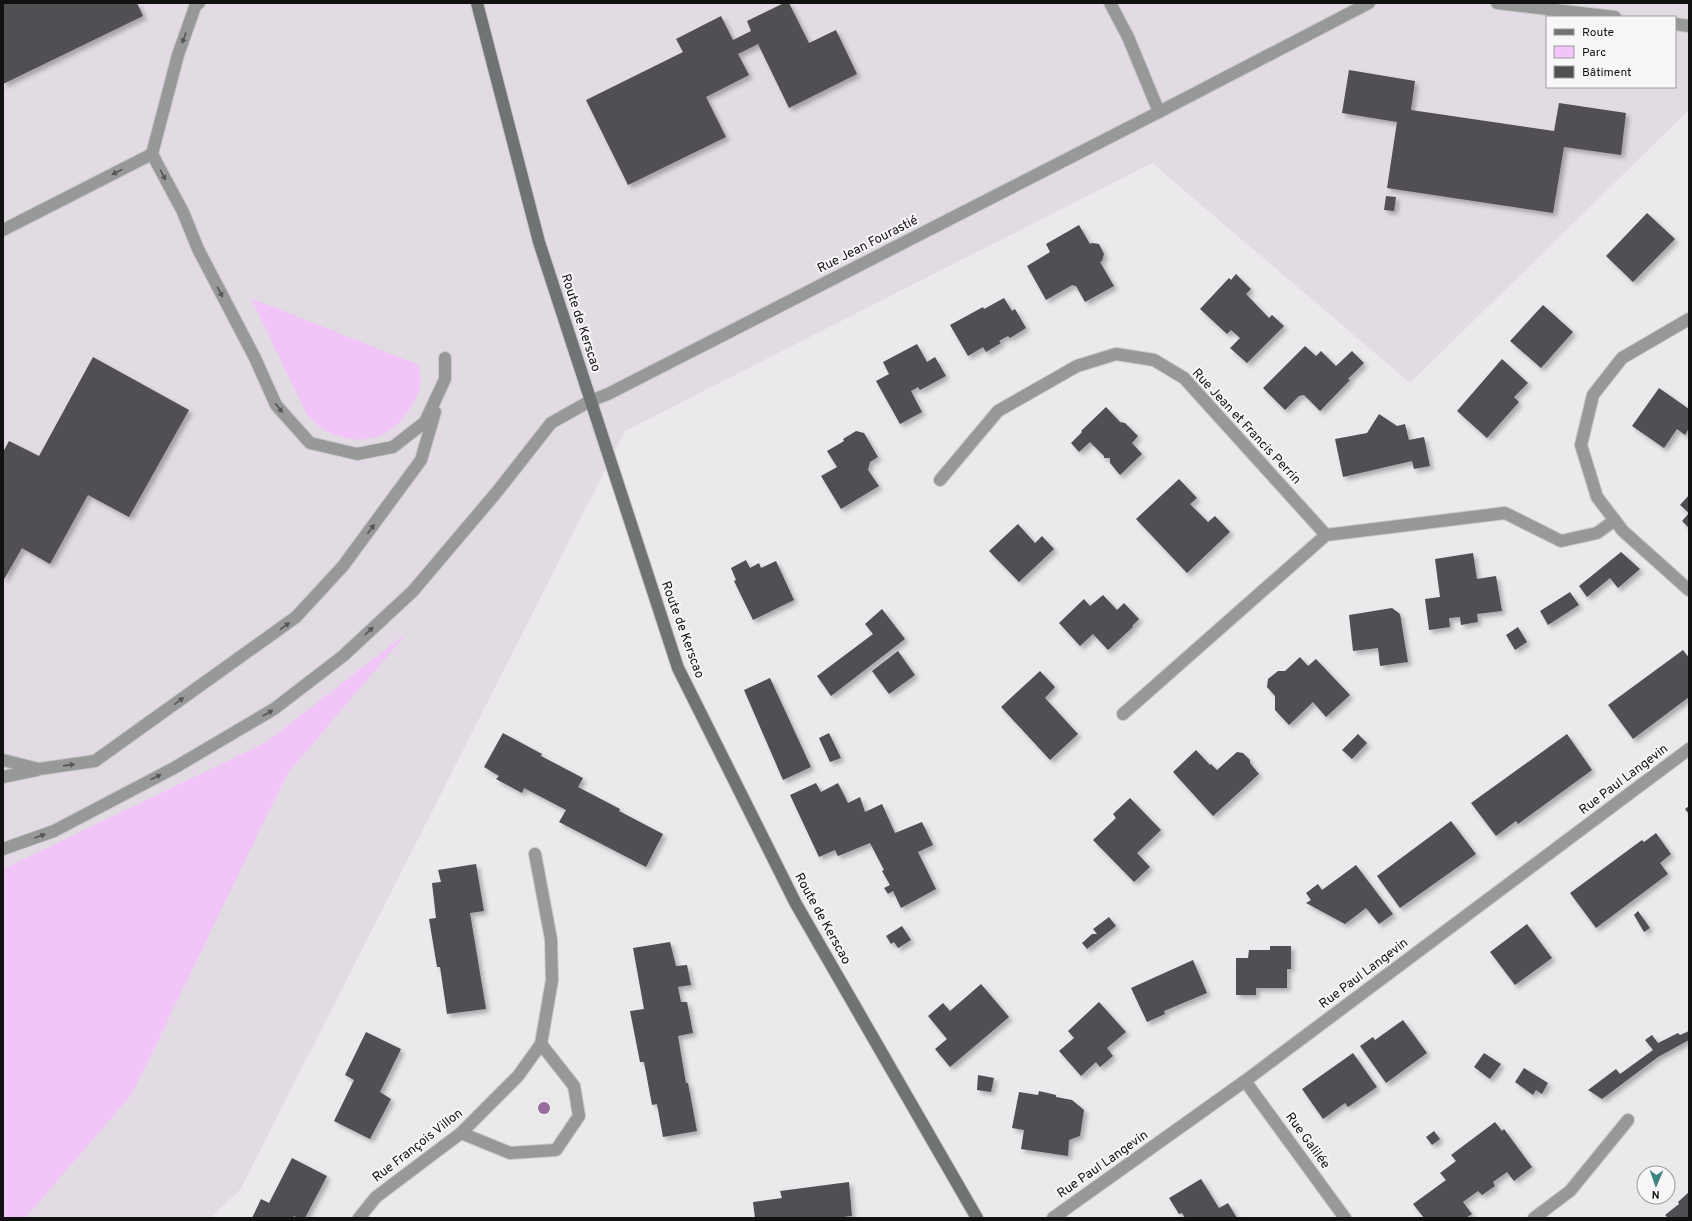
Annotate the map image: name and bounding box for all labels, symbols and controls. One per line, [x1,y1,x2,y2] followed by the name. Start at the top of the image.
[1546,16,1676,88] legend
[1582,25,1614,41] text: Route
[181,33,187,45] one-way arrow
[1582,45,1606,61] text: Parc
[1582,65,1632,81] text: Bâtiment
[112,169,123,175] one-way arrow
[160,169,166,181] one-way arrow
[815,213,921,277] street label: Rue Jean Fourastié
[557,272,603,374] street label: Route de Kerscao
[217,286,224,298] one-way arrow
[1188,366,1304,488] street label: Rue Jean et Francis Perrin
[275,402,283,413] one-way arrow
[366,523,375,534] one-way arrow
[657,579,707,681] street label: Route de Kerscao
[279,621,290,630] one-way arrow
[364,627,375,636] one-way arrow
[174,697,184,705] one-way arrow
[262,709,274,716] one-way arrow
[1576,741,1672,819] street label: Rue Paul Langevin
[62,762,75,768] one-way arrow
[150,774,161,781] one-way arrow
[34,833,46,839] one-way arrow
[790,871,854,967] street label: Route de Kerscao
[1316,935,1412,1013] street label: Rue Paul Langevin
[370,1106,466,1186] street label: Rue François Villon
[1281,1110,1333,1172] street label: Rue Galilée
[1054,1128,1152,1202] street label: Rue Paul Langevin
[1636,1165,1676,1205] north arrow
[1651,1187,1660,1201] text: N

